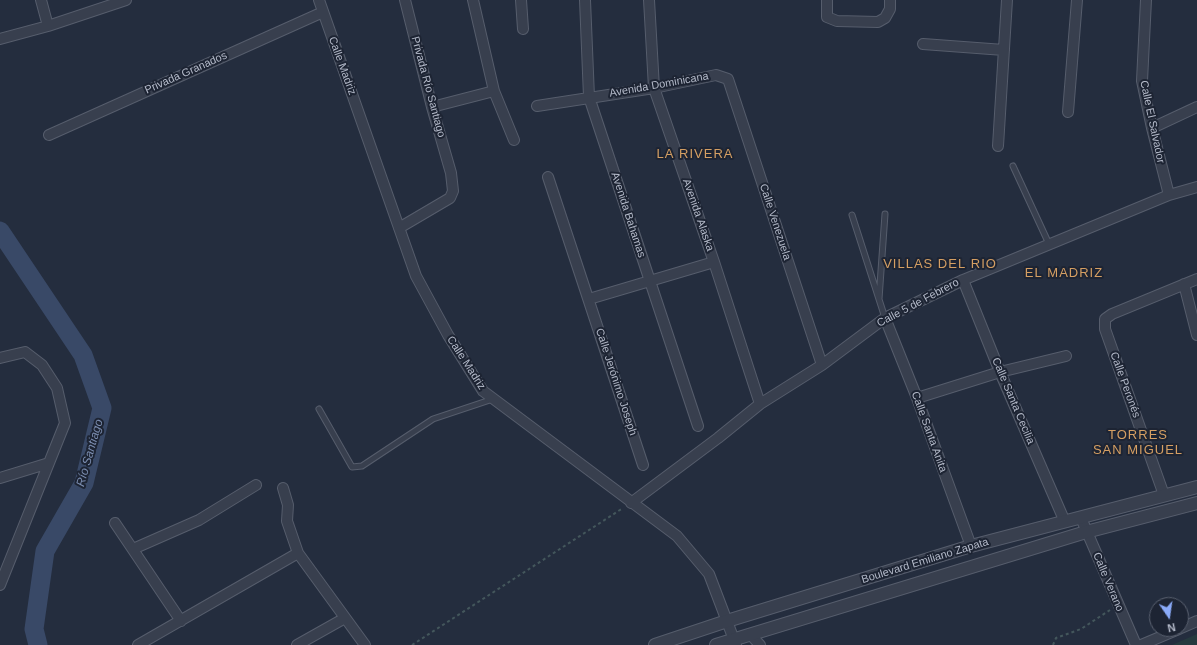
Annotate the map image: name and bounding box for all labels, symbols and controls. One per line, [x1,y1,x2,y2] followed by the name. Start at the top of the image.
[325,35,359,97] street label: Calle Madriz
[408,35,448,139] street label: Privada Río Santiago
[143,49,229,97] street label: Privada Granados
[608,70,710,100] street label: Avenida Dominicana
[1137,79,1167,165] street label: Calle El Salvador
[657,146,733,162] district label: LA RIVERA
[608,171,648,259] street label: Avenida Bahamas
[679,177,717,253] street label: Avenida Alaska
[756,182,794,262] street label: Calle Venezuela
[883,256,997,272] district label: VILLAS DEL RIO
[1025,265,1103,281] district label: EL MADRIZ
[875,276,961,330] street label: Calle 5 de Febrero
[592,327,640,437] street label: Calle Jerónimo Joseph
[444,334,488,392] street label: Calle Madriz
[1107,350,1143,420] street label: Calle Peronés
[989,356,1037,446] street label: Calle Santa Cecilia
[908,390,950,474] street label: Calle Santa Anita
[74,418,106,488] water label: Río Santiago
[1093,427,1183,458] district label: TORRES SAN MIGUEL
[860,535,990,587] street label: Boulevard Emiliano Zapata
[1090,550,1126,614] street label: Calle Verano
[1149,597,1189,637] north arrow
[1166,621,1177,634] text: N

